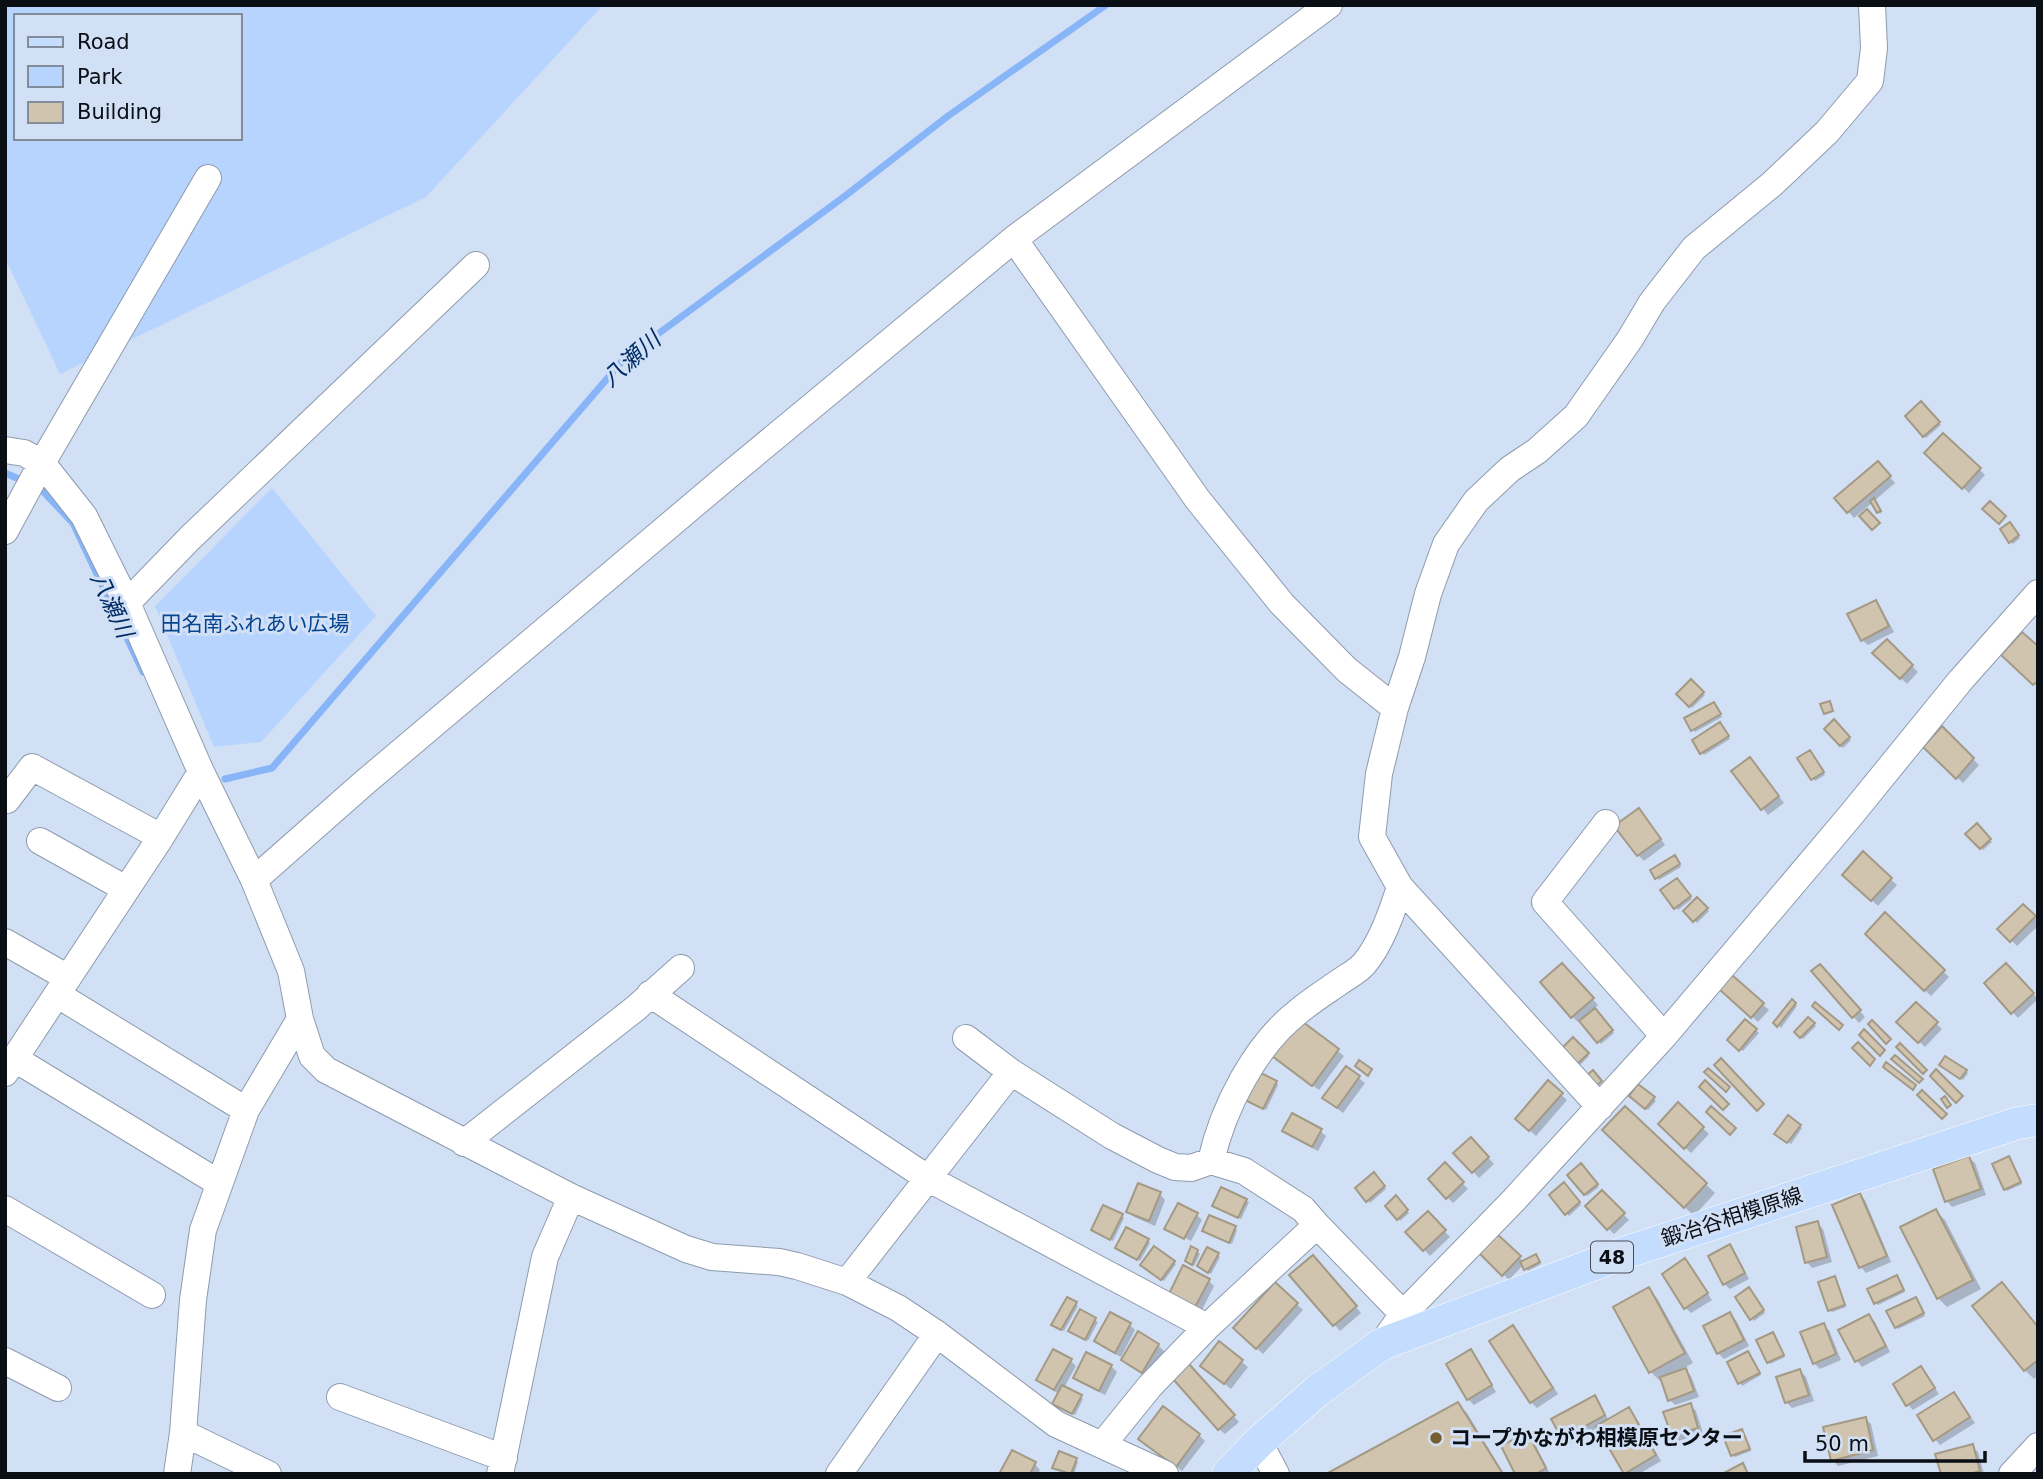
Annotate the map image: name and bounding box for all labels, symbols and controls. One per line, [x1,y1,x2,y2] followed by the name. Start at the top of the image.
[14,14,242,140] legend
[77,30,130,54] text: Road
[77,65,123,89] text: Park
[77,100,162,124] text: Building
[597,324,668,392] water label: 八瀬川
[86,568,140,644] water label: 八瀬川
[161,612,350,636] park label: 田名南ふれあい広場
[1658,1183,1806,1251] street label: 鍛冶谷相模原線
[1591,1242,1633,1273] road number: 48
[1805,1420,1985,1464] scale bar
[1450,1426,1743,1450] place label: コープかながわ相模原センター
[1428,1430,1444,1446] marker: コープかながわ相模原センター
[1815,1432,1869,1456] text: 50 m

